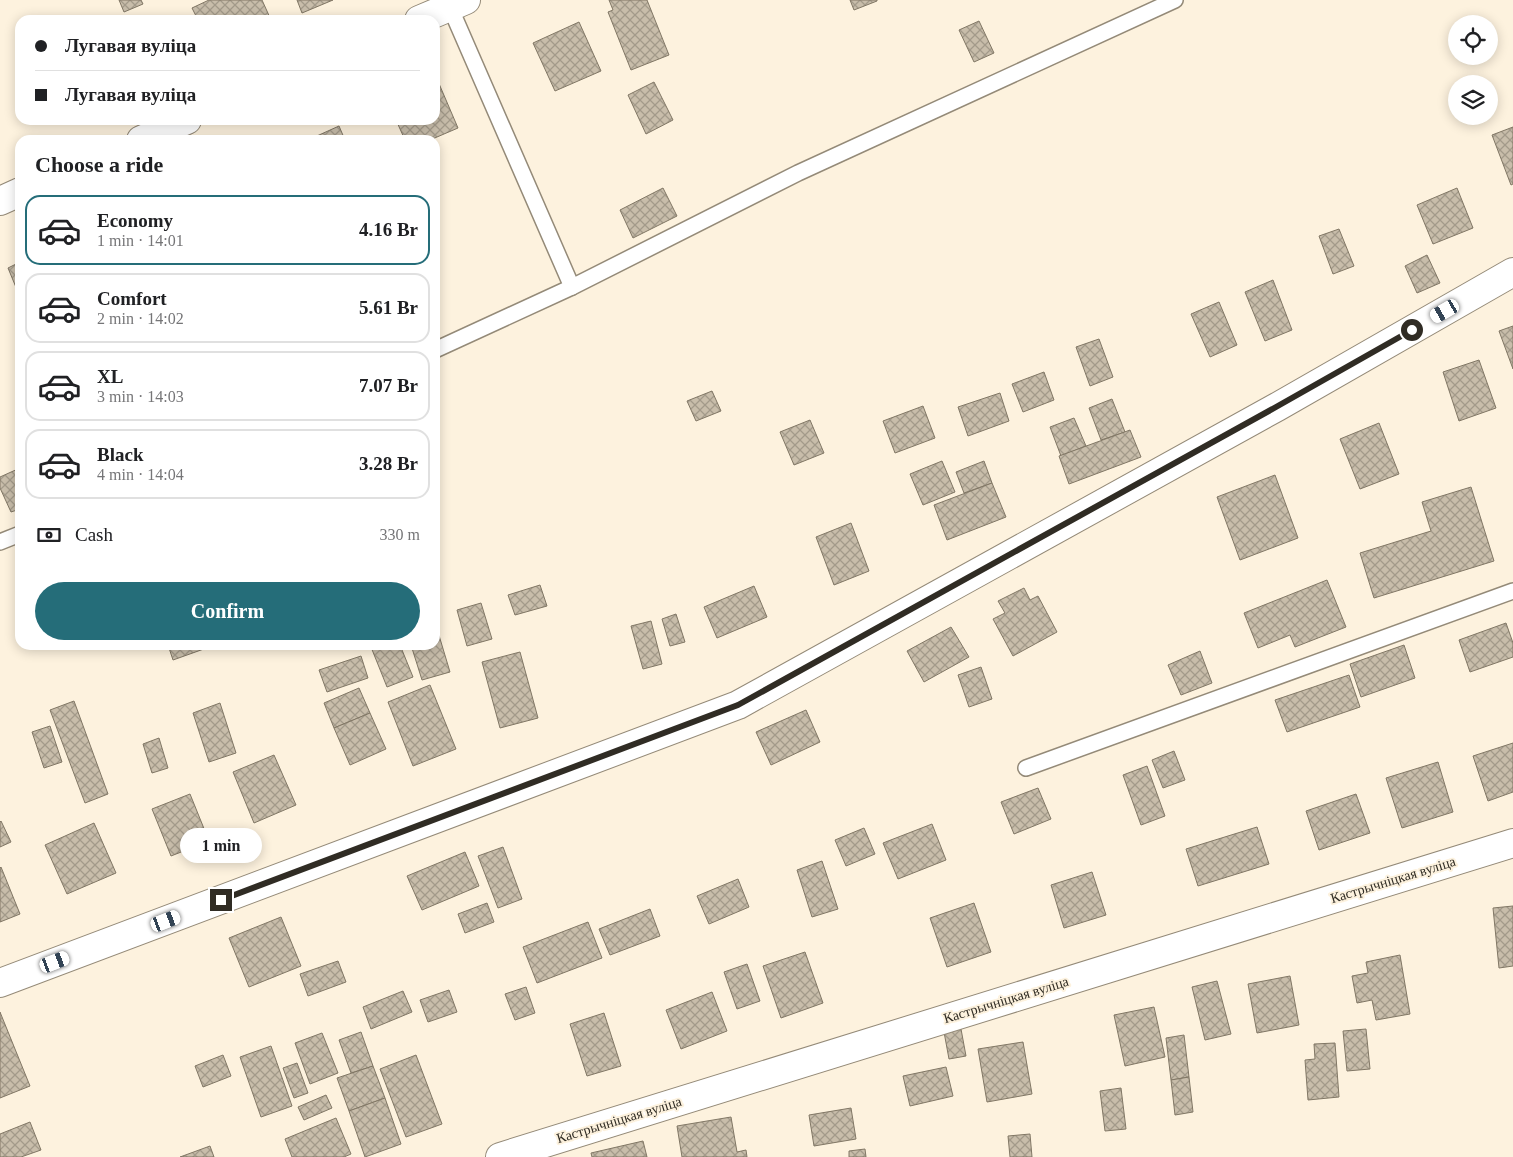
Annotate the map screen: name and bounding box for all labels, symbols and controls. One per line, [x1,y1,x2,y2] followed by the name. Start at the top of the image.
[1448,15,1498,125] map controls
[1448,15,1498,65] button: locate
[65,35,196,56] text: Лугавая вуліца
[1448,75,1498,125] button: layers
[65,84,196,105] text: Лугавая вуліца
[35,152,163,177] text: Choose a ride
[37,208,82,253] icon: car
[97,210,173,231] text: Economy
[359,219,418,240] text: 4.16 Br
[97,232,184,249] text: 1 min · 14:01
[37,286,82,331] icon: car
[97,288,167,309] text: Comfort
[359,297,418,318] text: 5.61 Br
[1428,297,1461,325] car
[97,310,184,327] text: 2 min · 14:02
[1401,319,1423,341] route start
[37,364,82,409] icon: car
[97,366,123,387] text: XL
[359,375,418,396] text: 7.07 Br
[97,388,184,405] text: 3 min · 14:03
[37,442,82,487] icon: car
[97,444,143,465] text: Black
[359,453,418,474] text: 3.28 Br
[97,466,184,483] text: 4 min · 14:04
[35,521,63,549] icon: cash
[75,524,113,545] text: Cash
[380,526,420,543] text: 330 m
[35,582,420,640] button: Confirm
[180,828,262,862] callout: 1 min
[202,837,240,854] text: 1 min
[1329,854,1458,906] street label: Кастрычніцкая вуліца
[210,889,232,911] route end
[149,909,182,933] car
[38,950,71,974] car
[942,974,1071,1026] street label: Кастрычніцкая вуліца
[555,1094,684,1146] street label: Кастрычніцкая вуліца

